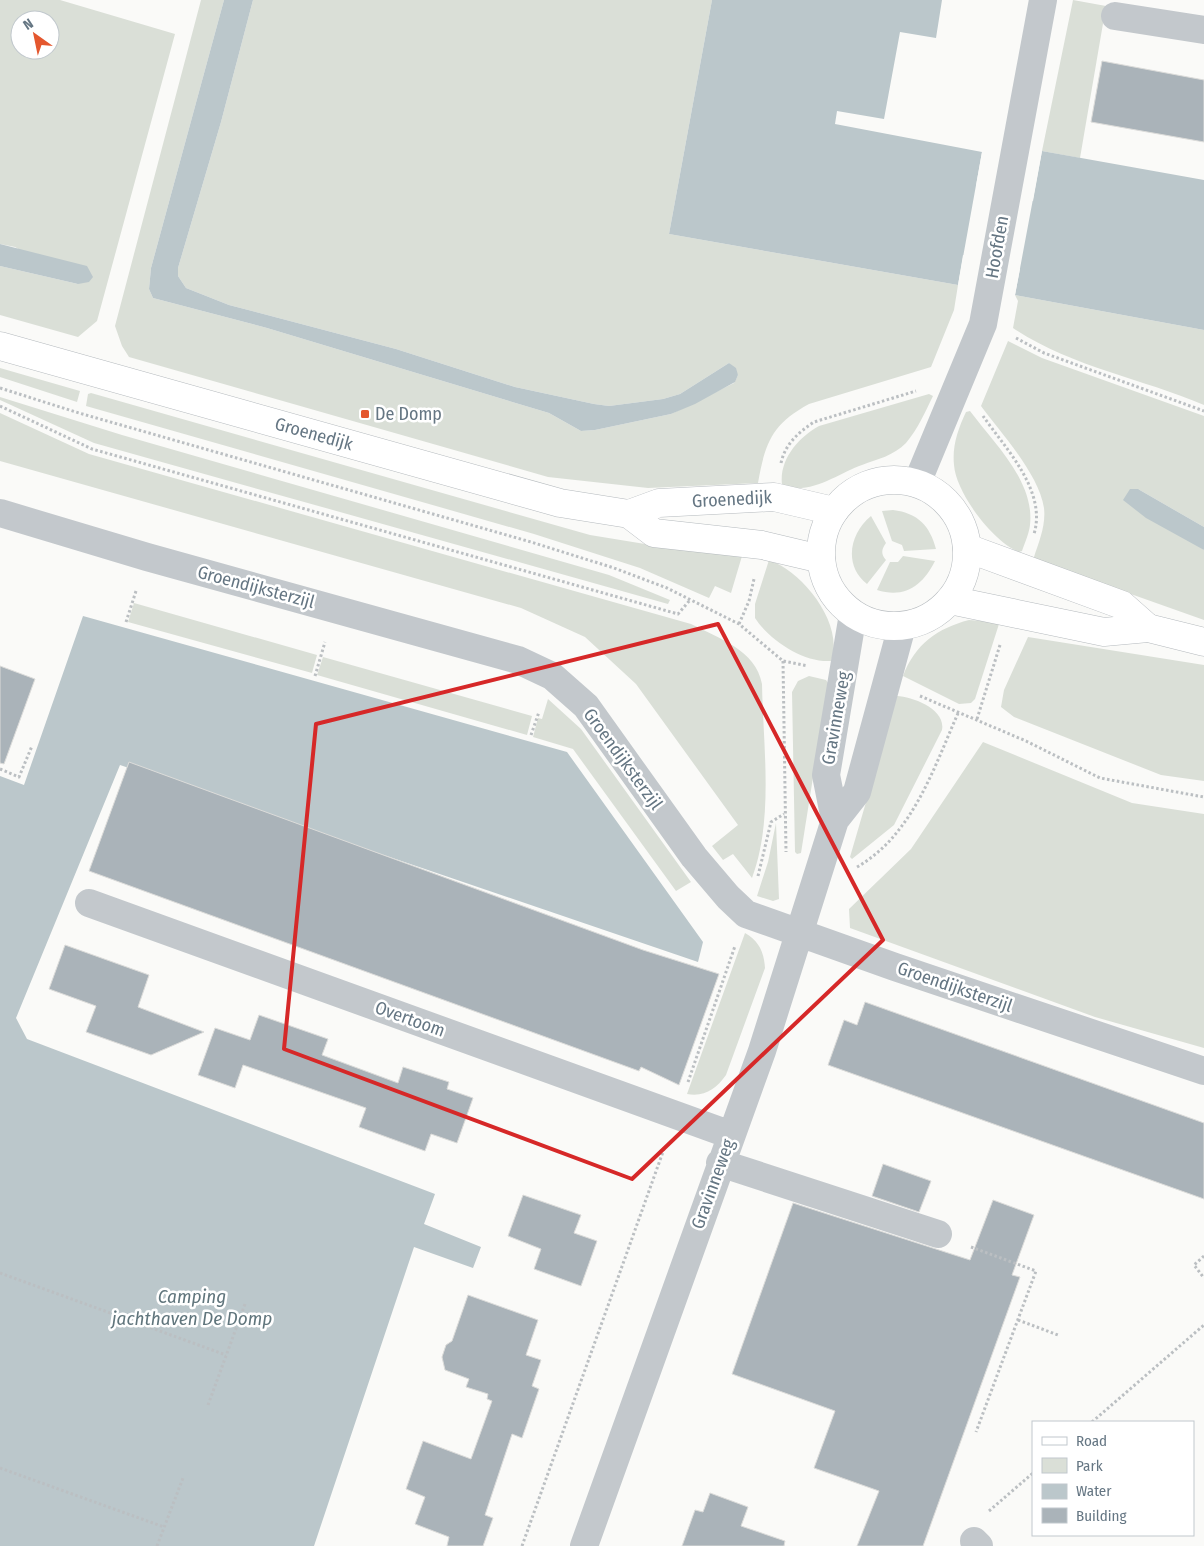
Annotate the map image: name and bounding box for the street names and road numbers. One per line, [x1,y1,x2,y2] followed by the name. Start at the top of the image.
[981,214,1013,280] street label: Hoofden
[272,413,356,456] street label: Groenedijk
[691,486,773,512] street label: Groenedijk
[195,561,317,613] street label: Groendijksterzijl
[817,669,855,766] street label: Gravinneweg
[579,704,667,814] street label: Groendijksterzijl
[895,957,1016,1017] street label: Groendijksterzijl
[372,996,448,1042] street label: Overtoom
[687,1135,740,1232] street label: Gravinneweg

